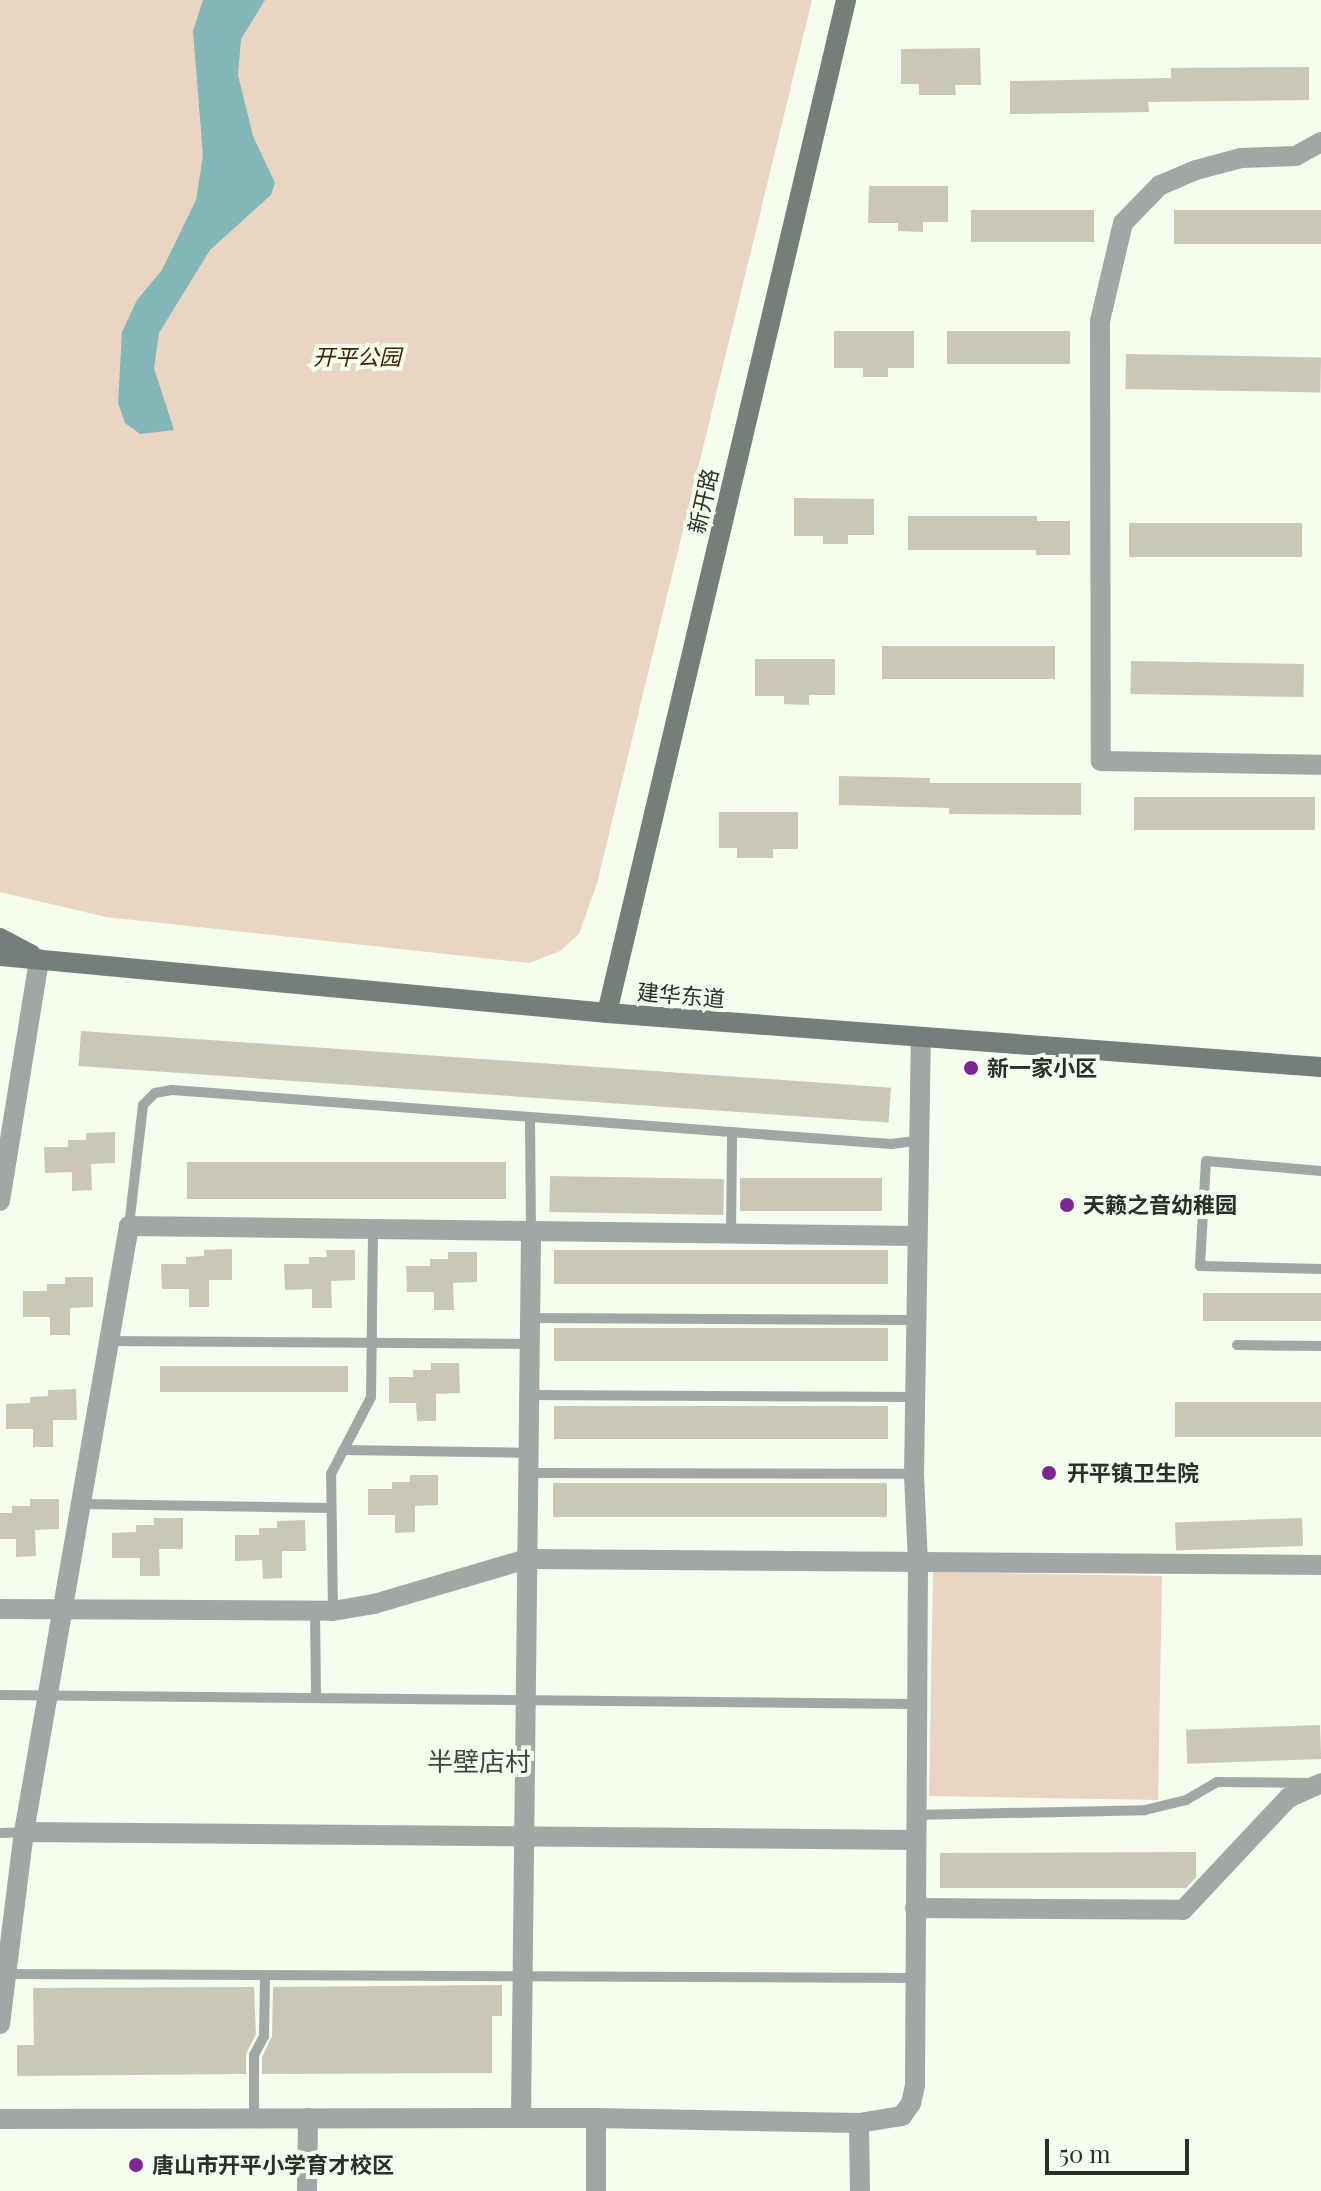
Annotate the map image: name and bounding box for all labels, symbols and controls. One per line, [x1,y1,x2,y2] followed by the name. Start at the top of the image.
[313,344,401,370] park label: 开平公园
[683,466,723,536] street label: 新开路
[636,978,726,1012] street label: 建华东道
[987,1055,1097,1081] place label: 新一家小区
[962,1059,980,1077] marker: 新一家小区
[1083,1192,1237,1218] place label: 天籁之音幼稚园
[1058,1196,1076,1214] marker: 天籁之音幼稚园
[1067,1460,1199,1486] place label: 开平镇卫生院
[1038,1462,1060,1484] marker: 开平镇卫生院
[427,1745,531,1777] district label: 半壁店村
[1049,2123,1193,2173] scale bar
[1059,2137,1111,2169] text: 50 m
[152,2152,394,2178] place label: 唐山市开平小学育才校区
[127,2156,145,2174] marker: 唐山市开平小学育才校区

